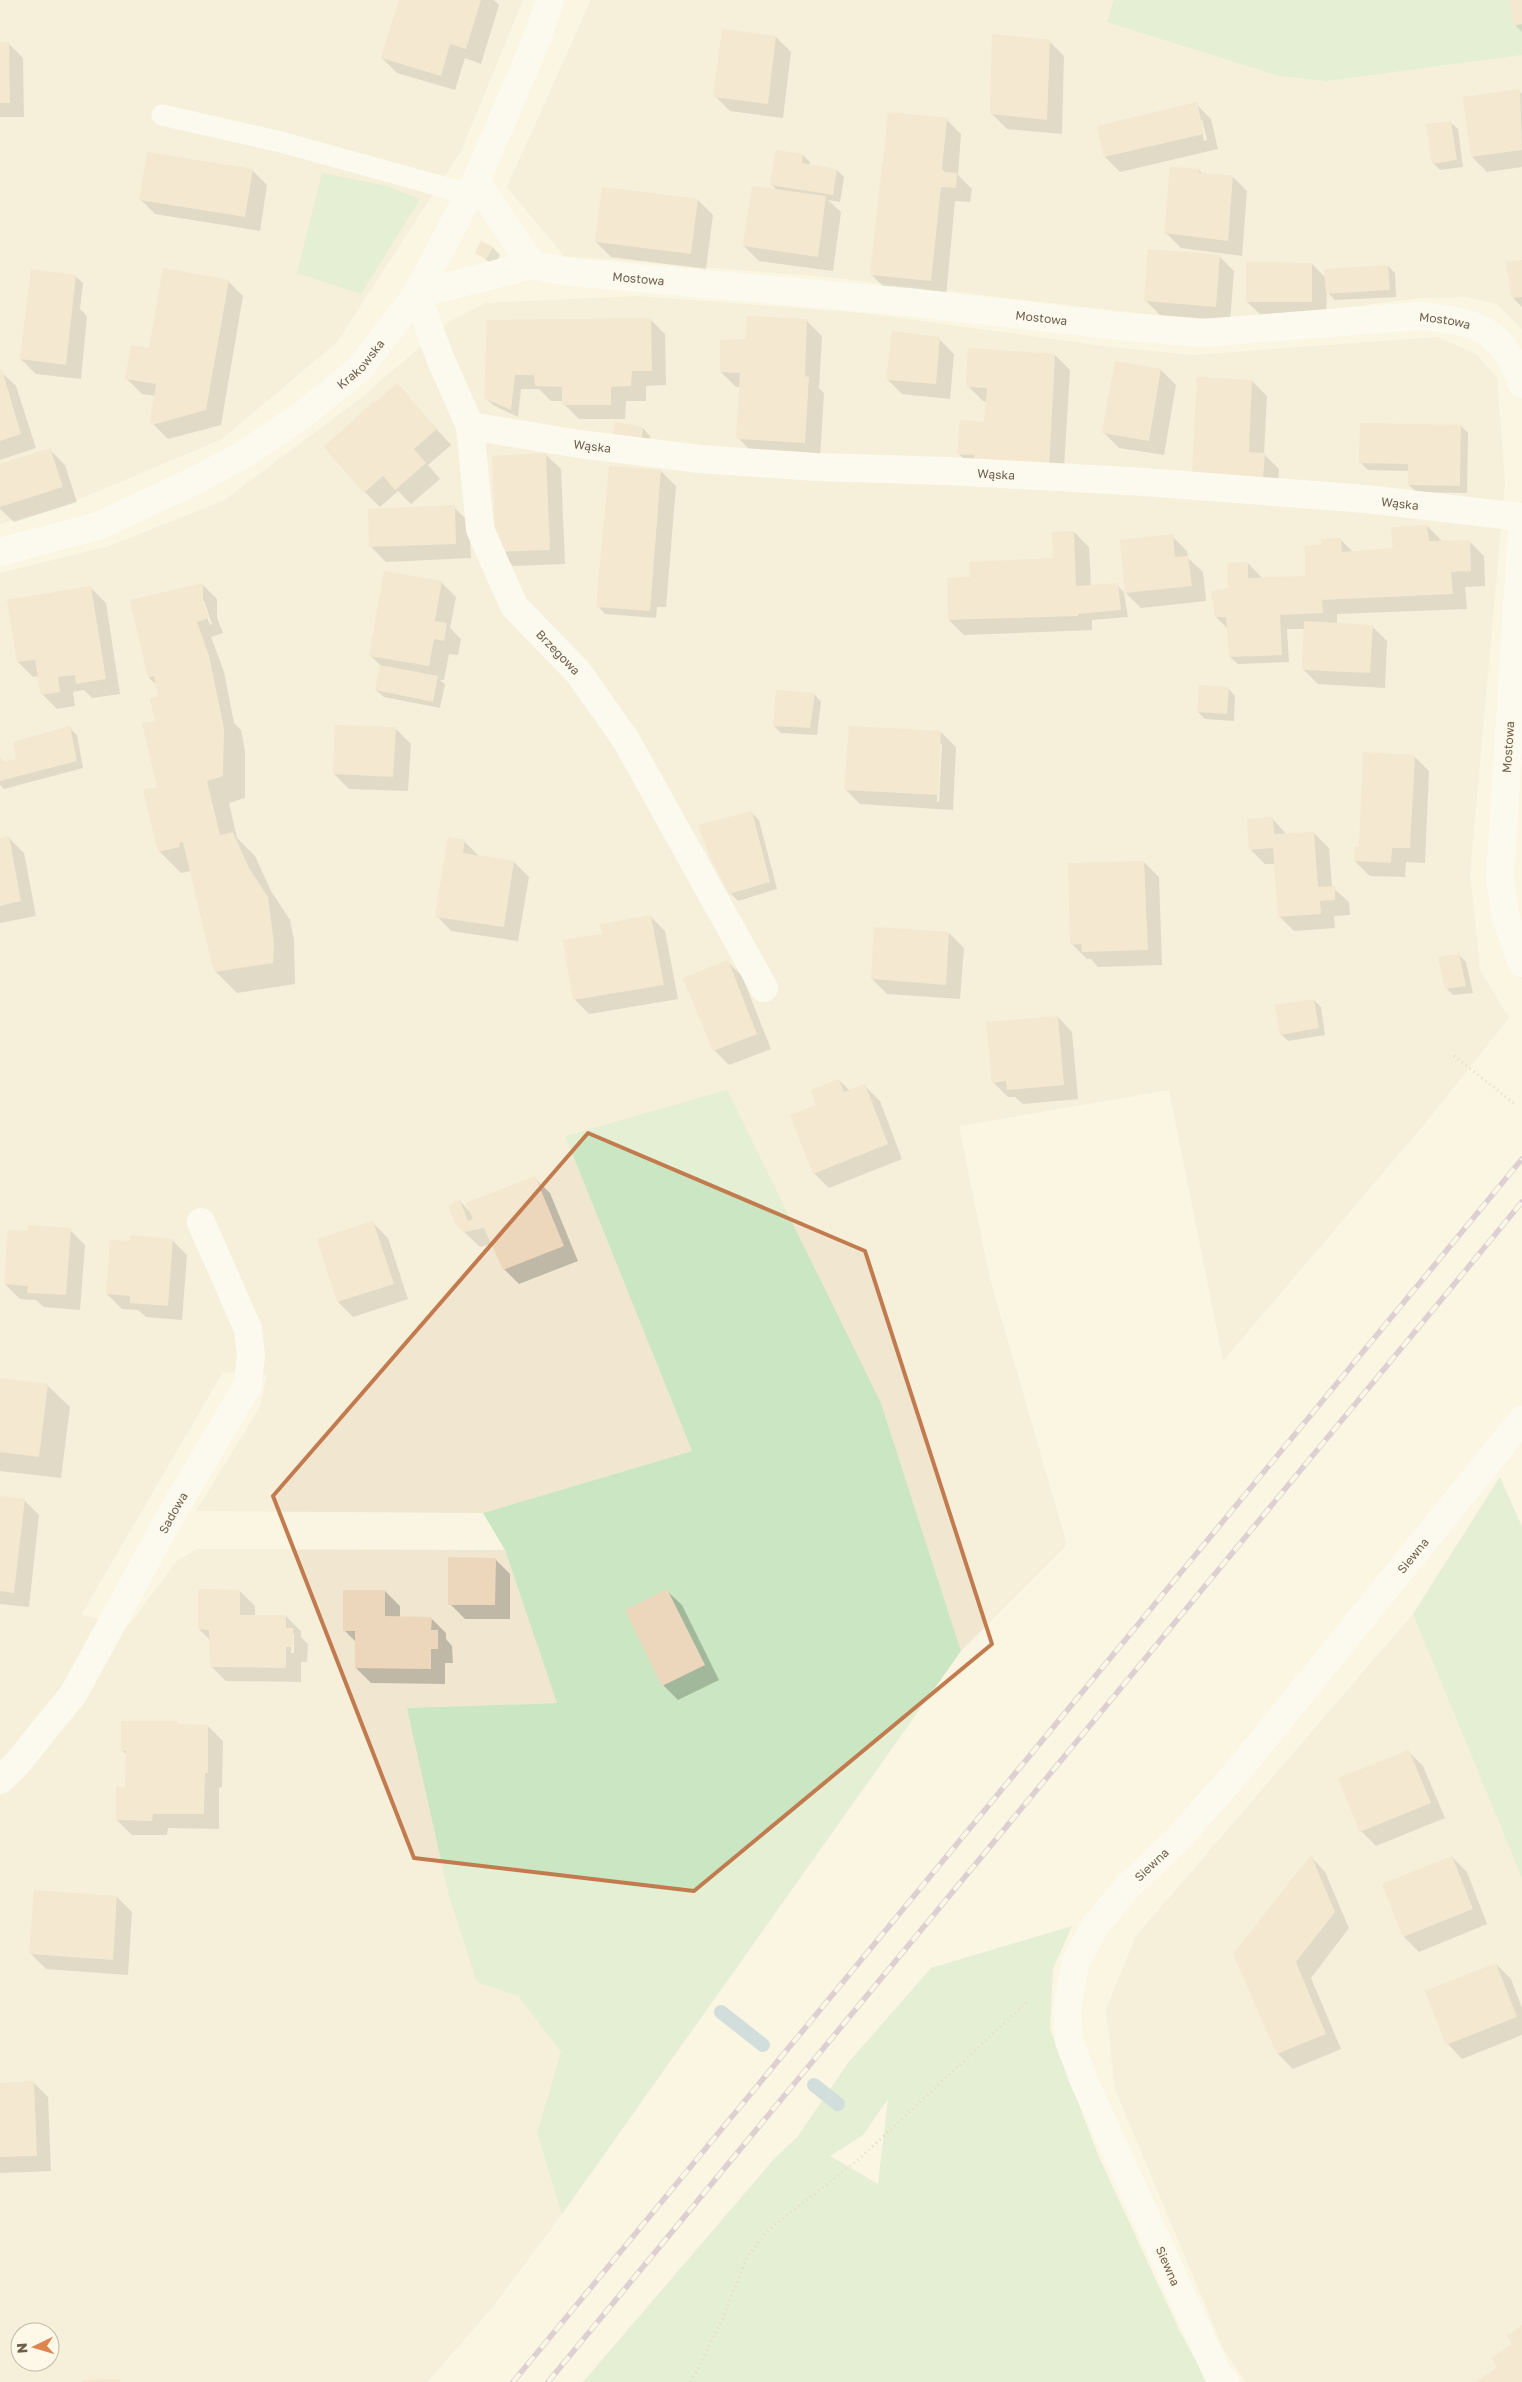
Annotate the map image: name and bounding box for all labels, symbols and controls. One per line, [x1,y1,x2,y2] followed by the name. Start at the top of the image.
[612,268,665,288] street label: Mostowa
[1015,307,1068,328] street label: Mostowa
[1419,308,1473,332] street label: Mostowa
[333,336,387,392] street label: Krakowska
[573,436,612,455] street label: Wąska
[977,465,1015,482] street label: Wąska
[1381,493,1420,513] street label: Wąska
[533,626,584,678] street label: Brzegowa
[1499,721,1517,773] street label: Mostowa
[155,1489,190,1536] street label: Sadowa
[1394,1534,1431,1576] street label: Siewna
[1131,1845,1172,1884] street label: Siewna
[1153,2244,1183,2288] street label: Siewna
[10,2322,60,2372] north arrow
[13,2342,30,2354] text: N

